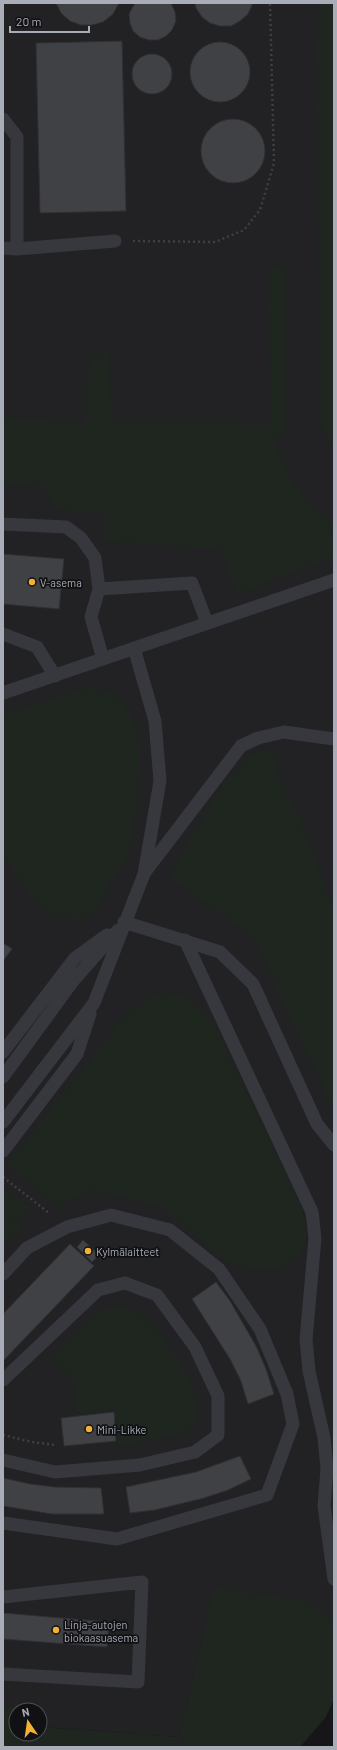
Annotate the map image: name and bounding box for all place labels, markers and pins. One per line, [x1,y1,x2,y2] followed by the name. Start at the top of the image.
[40,576,82,589] place label: V-asema
[27,577,37,587] marker: V-asema
[96,1245,159,1258] place label: Kylmälaitteet
[83,1246,93,1256] marker: Kylmälaitteet
[97,1423,147,1436] place label: Mini-Likke
[84,1424,94,1434] marker: Mini-Likke
[64,1618,138,1644] place label: Linja-autojen biokaasuasema
[51,1625,61,1635] marker: Linja-autojen biokaasuasema

